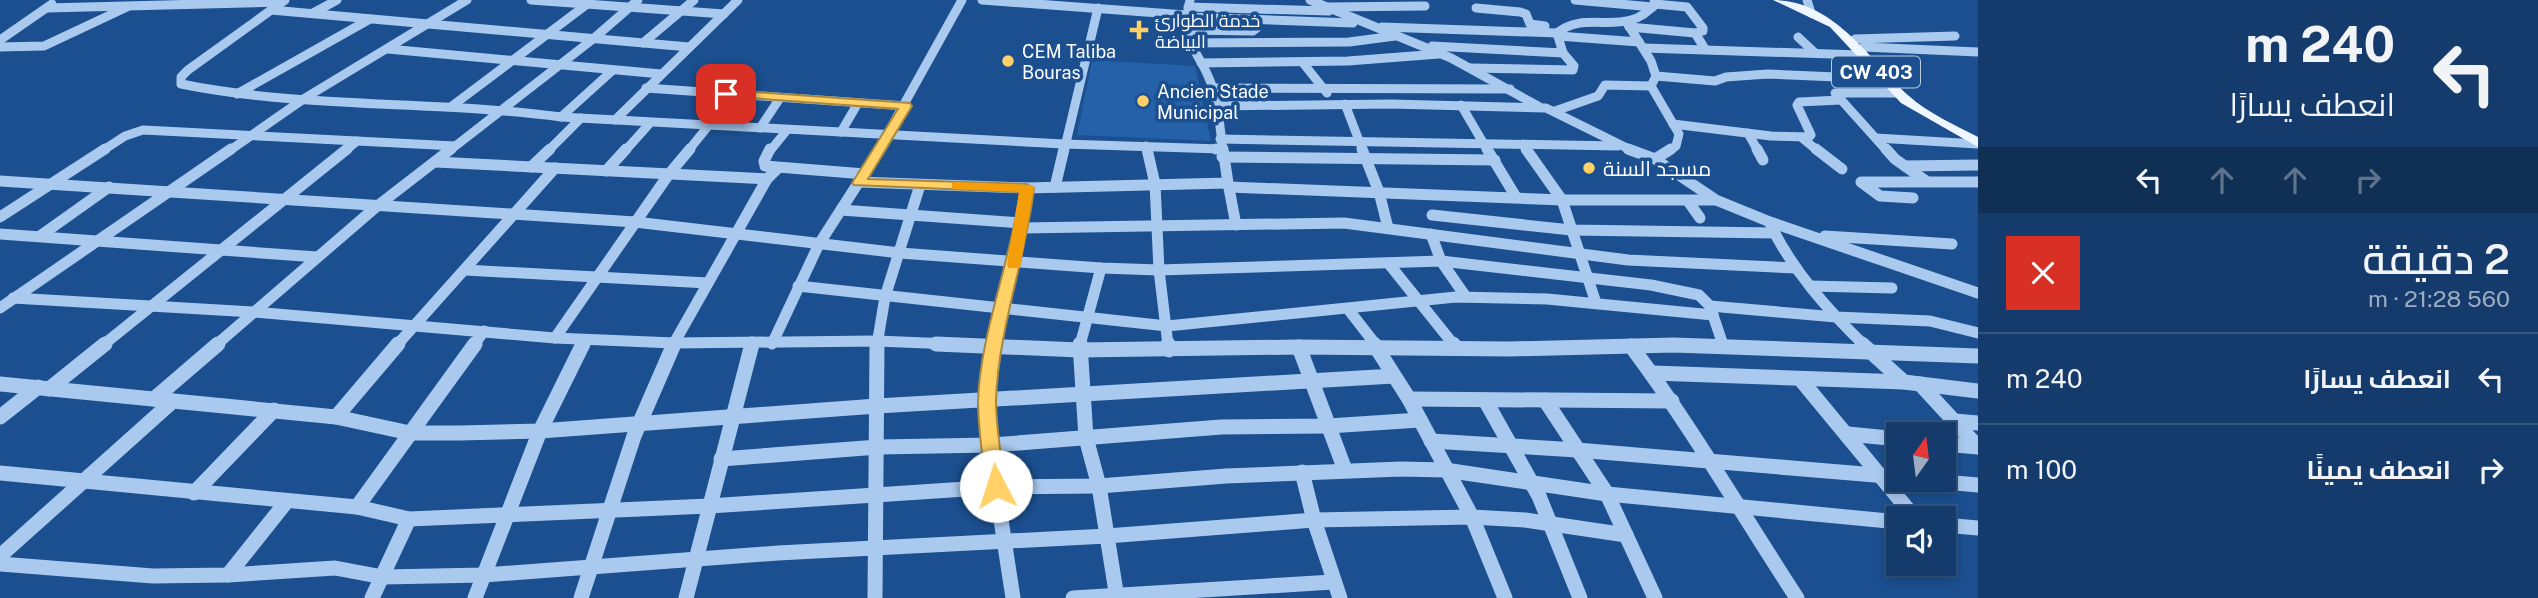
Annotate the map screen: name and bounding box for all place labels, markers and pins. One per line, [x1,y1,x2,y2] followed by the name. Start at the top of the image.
[1155,10,1260,52] place label: خدمة الطوارئ البياضة
[1129,20,1149,40] marker: خدمة الطوارئ البياضة
[1022,41,1116,83] place label: CEM Taliba Bouras
[1000,53,1016,69] marker: CEM Taliba Bouras
[696,64,756,124] pin
[1157,81,1269,123] place label: Ancien Stade Municipal
[1135,93,1151,109] marker: Ancien Stade Municipal
[1603,156,1711,181] place label: مسجد السنة
[1581,160,1597,176] marker: مسجد السنة

